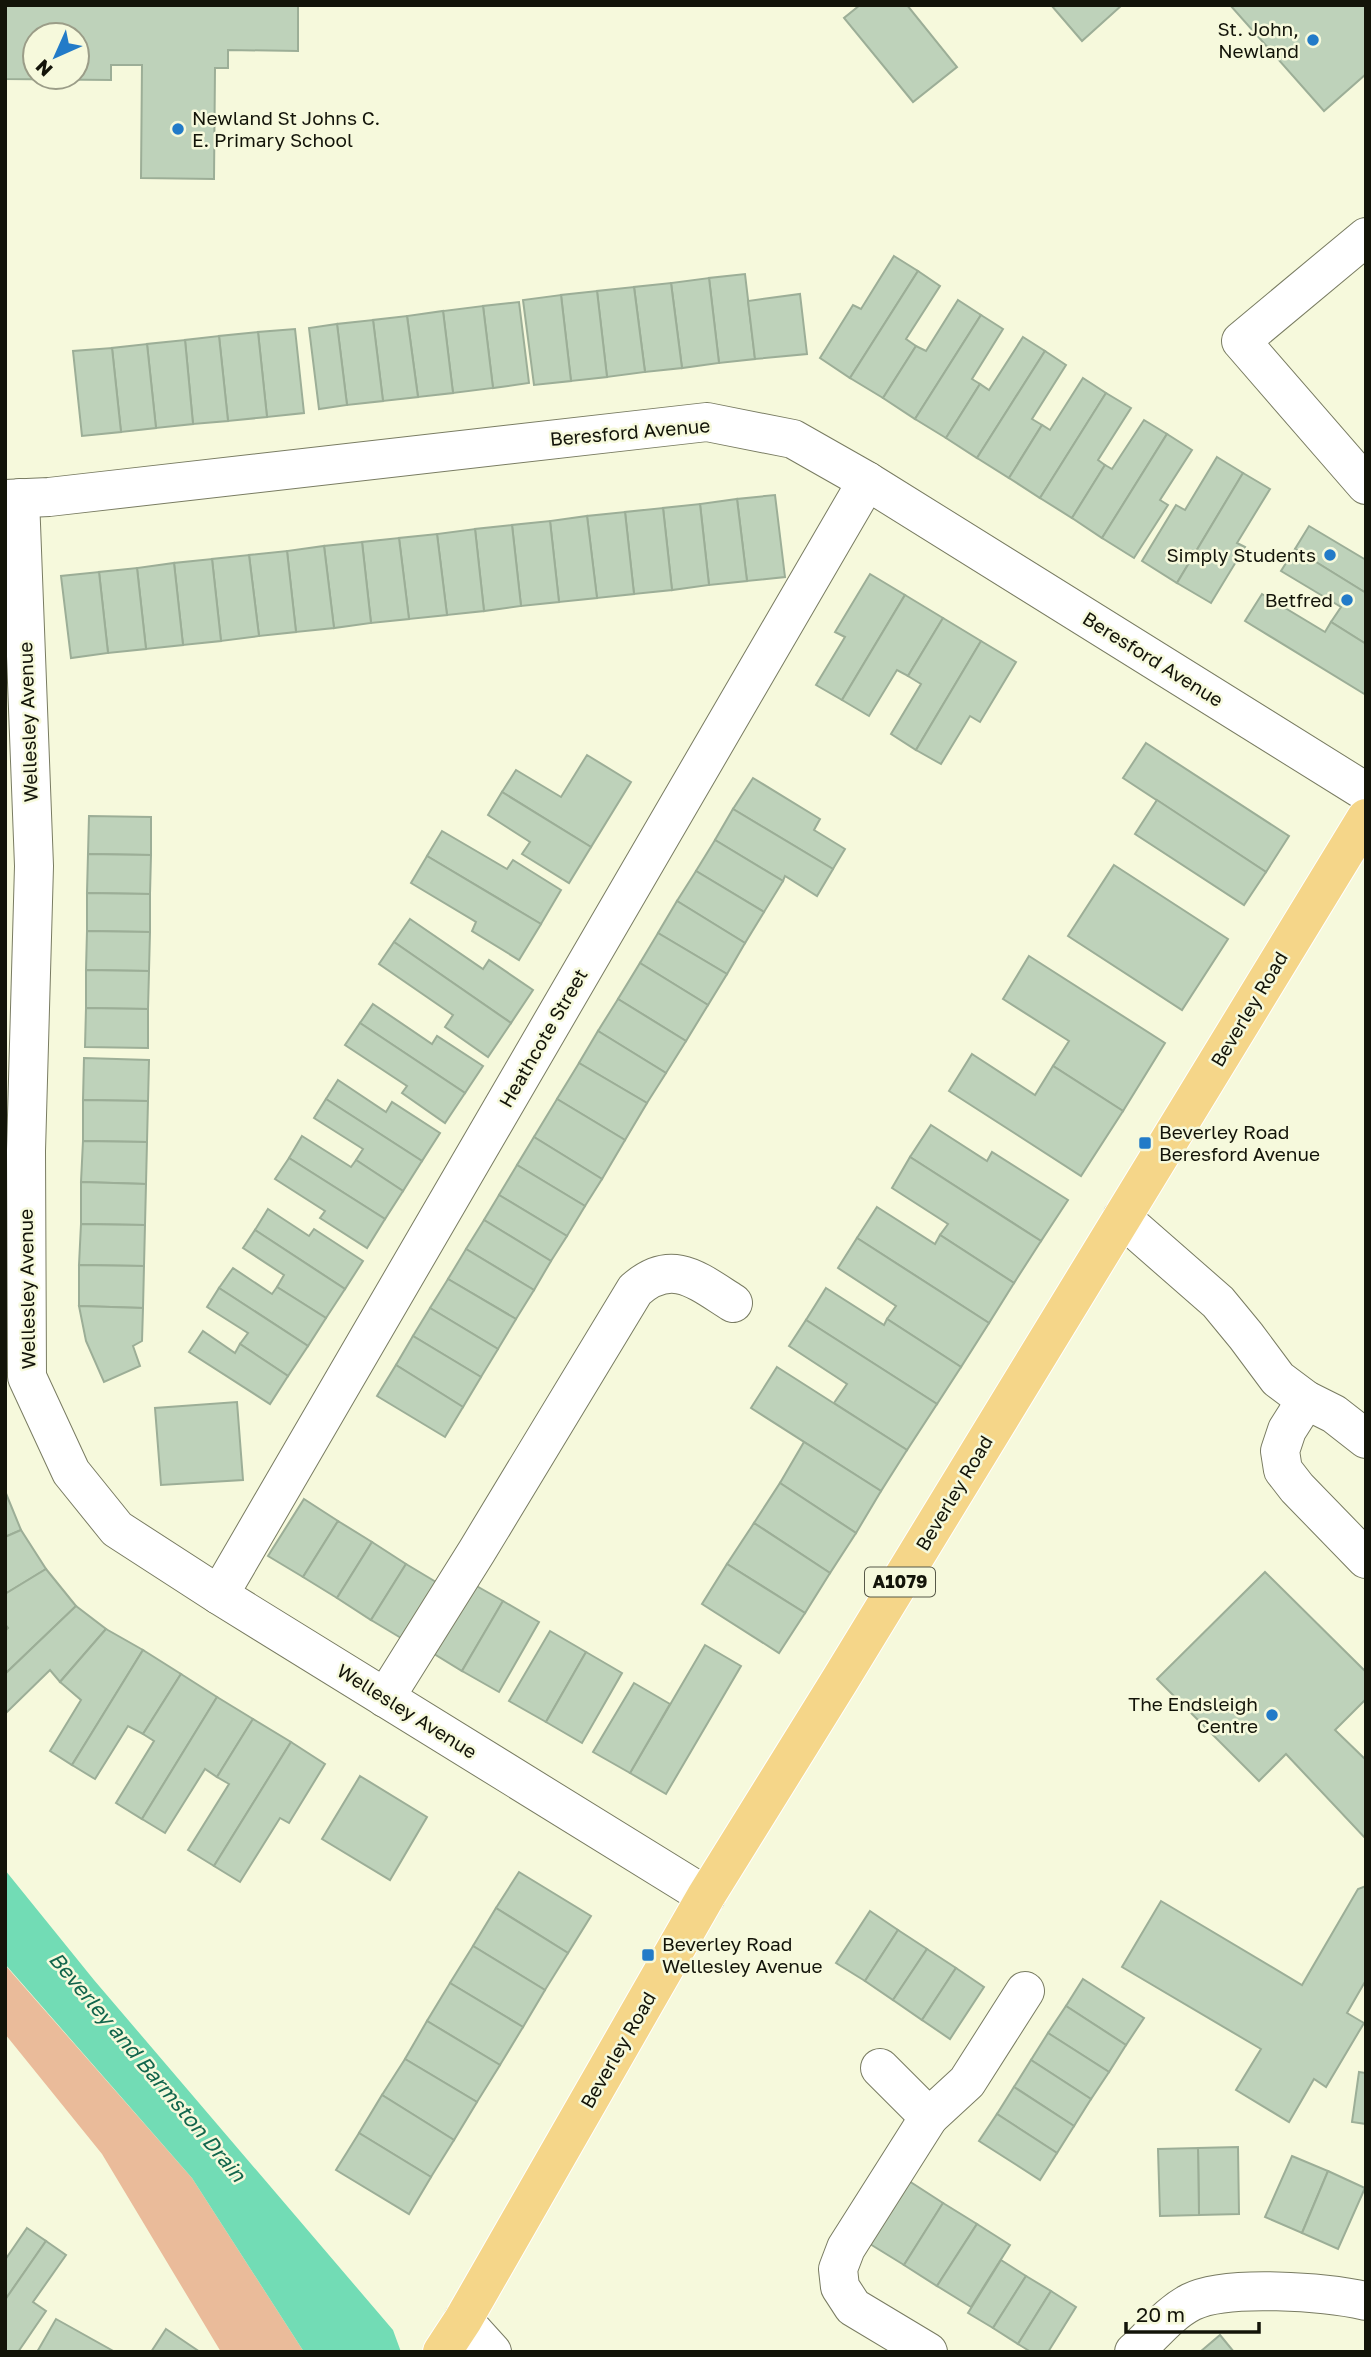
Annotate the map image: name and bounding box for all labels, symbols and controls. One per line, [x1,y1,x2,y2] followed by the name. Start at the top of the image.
[1218,17,1299,62] place label: St. John, Newland
[21,21,91,91] north arrow
[1305,32,1321,48] marker: St. John, Newland
[30,55,57,82] text: N
[192,106,380,151] place label: Newland St Johns C. E. Primary School
[170,121,186,137] marker: Newland St Johns C. E. Primary School
[549,413,711,450] street label: Beresford Avenue
[1166,543,1316,566] place label: Simply Students
[1322,547,1338,563] marker: Simply Students
[1265,588,1333,611] place label: Betfred
[1339,592,1355,608] marker: Betfred
[1079,606,1228,711] street label: Beresford Avenue
[13,641,42,803] street label: Wellesley Avenue
[1205,947,1292,1071] street label: Beverley Road
[493,964,592,1111] street label: Heathcote Street
[1159,1120,1320,1165] place label: Beverley Road Beresford Avenue
[1137,1135,1153,1151] marker: Beverley Road Beresford Avenue
[14,1209,39,1369] street label: Wellesley Avenue
[910,1431,997,1555] street label: Beverley Road
[865,1568,935,1596] road number: A1079
[333,1658,481,1763] street label: Wellesley Avenue
[1128,1692,1258,1737] place label: The Endsleigh Centre
[1264,1707,1280,1723] marker: The Endsleigh Centre
[662,1932,823,1977] place label: Beverley Road Wellesley Avenue
[44,1946,252,2187] water label: Beverley and Barmston Drain
[640,1947,656,1963] marker: Beverley Road Wellesley Avenue
[575,1987,660,2112] street label: Beverley Road
[1126,2290,1259,2334] scale bar
[1136,2301,1185,2327] text: 20 m

